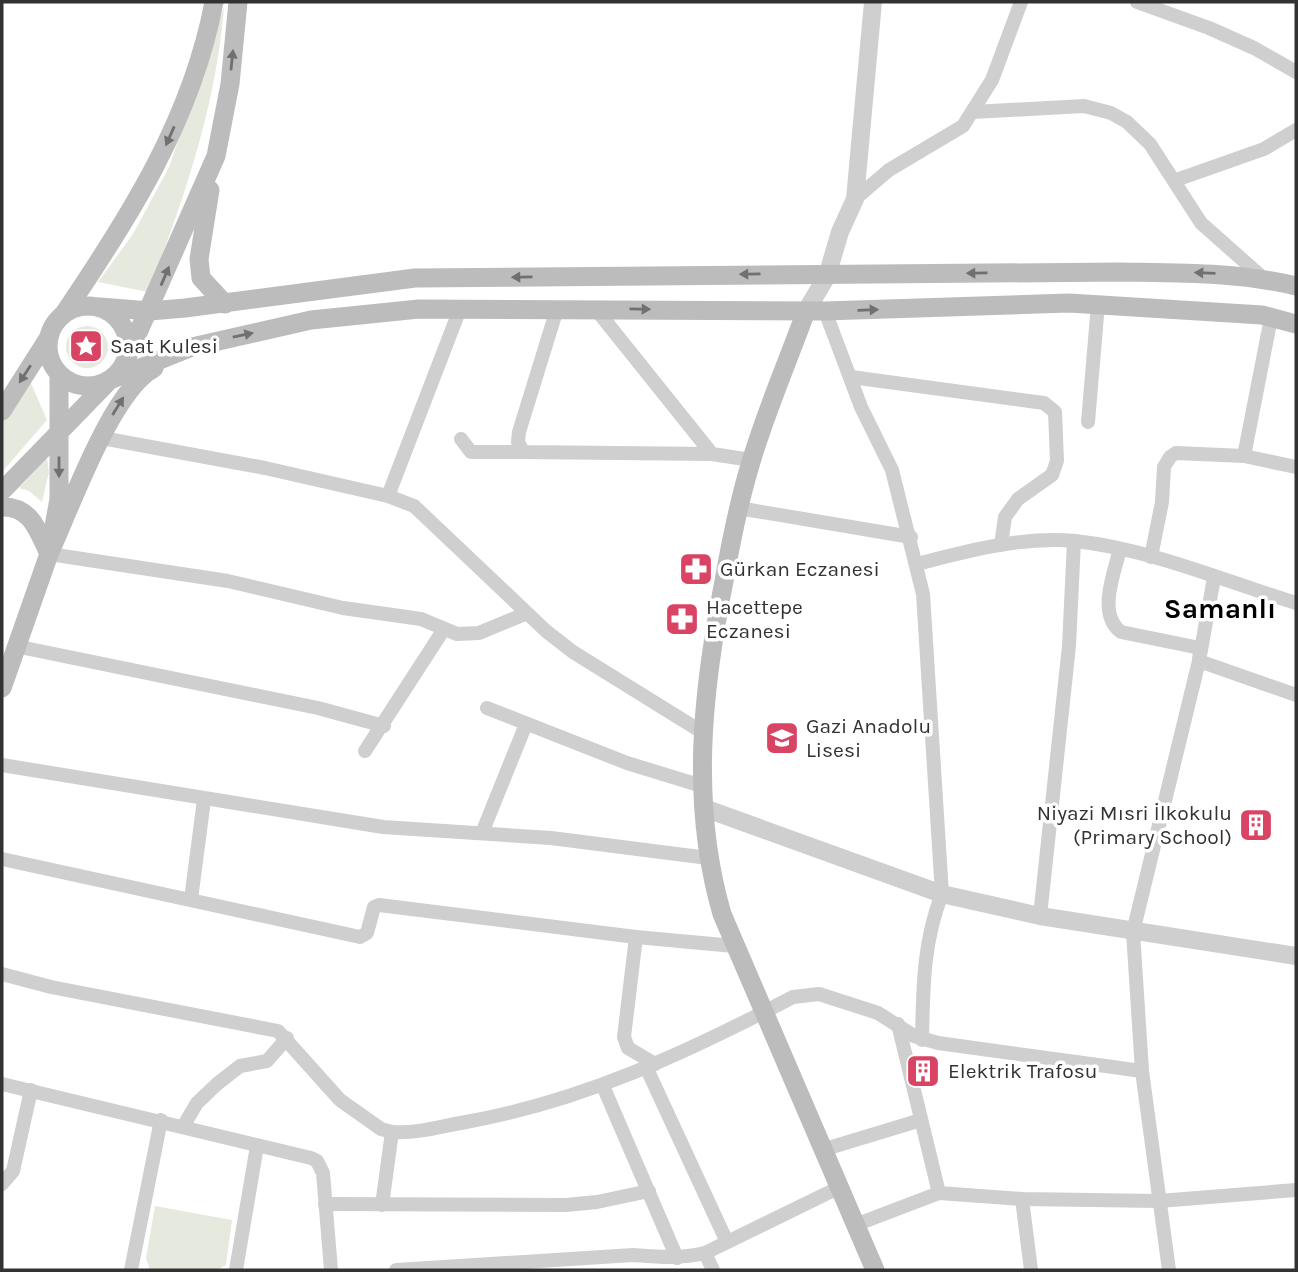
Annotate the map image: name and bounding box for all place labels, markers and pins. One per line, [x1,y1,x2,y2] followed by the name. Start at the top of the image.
[67,327,105,365] place icon: Saat Kulesi
[110,334,218,358] place label: Saat Kulesi
[677,550,715,588] pharmacy icon: Gürkan Eczanesi
[720,557,880,581] place label: Gürkan Eczanesi
[706,595,803,643] place label: Hacettepe Eczanesi
[663,600,701,638] pharmacy icon: Hacettepe Eczanesi
[806,714,931,762] place label: Gazi Anadolu Lisesi
[763,719,801,757] school or university icon: Gazi Anadolu Lisesi
[1037,801,1232,849] place label: Niyazi Mısri İlkokulu (Primary School)
[1237,806,1275,844] building icon: Niyazi Mısri İlkokulu (Primary School)
[904,1052,942,1090] building icon: Elektrik Trafosu
[948,1059,1097,1083] place label: Elektrik Trafosu

